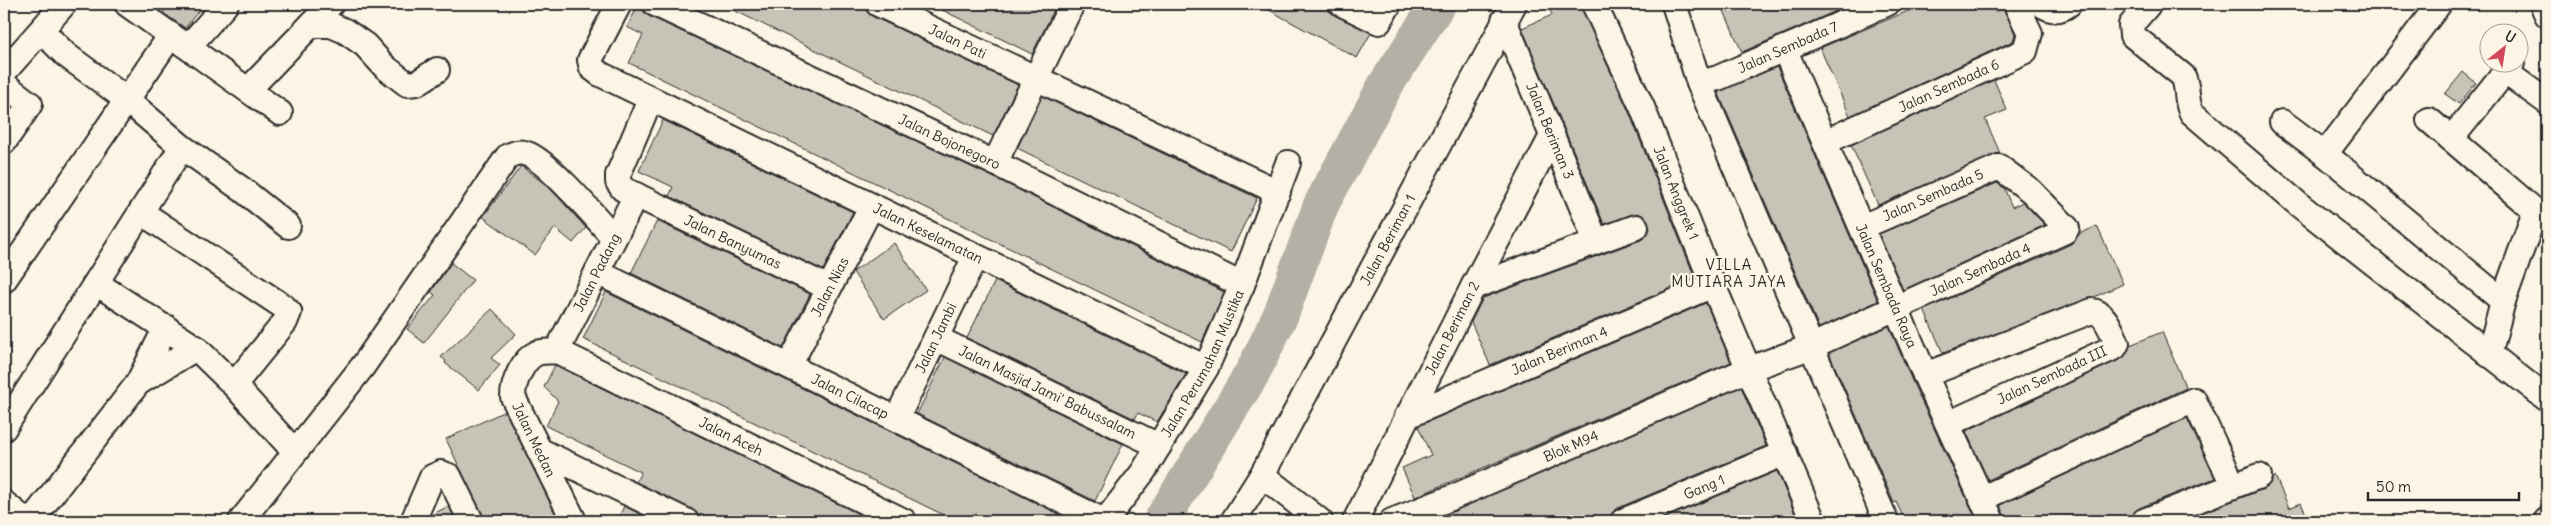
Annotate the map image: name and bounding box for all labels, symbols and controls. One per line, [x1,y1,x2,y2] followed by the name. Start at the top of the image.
[1735,17,1841,77] street label: Jalan Sembada 7
[926,20,989,63] street label: Jalan Pati
[2478,22,2528,72] north arrow
[2502,27,2519,47] text: U
[1896,55,2002,116] street label: Jalan Sembada 6
[1522,80,1578,182] street label: Jalan Beriman 3
[896,110,1004,173] street label: Jalan Bojonegoro
[1649,143,1703,242] street label: Jalan Anggrek 1
[1880,165,1986,225] street label: Jalan Sembada 5
[1356,191,1419,288] street label: Jalan Beriman 1
[870,199,986,267] street label: Jalan Keselamatan
[681,211,784,273] street label: Jalan Banyumas
[1852,221,1921,351] street label: Jalan Sembada Raya
[569,230,624,315] street label: Jalan Padang
[1927,239,2033,300] street label: Jalan Sembada 4
[807,254,853,320] street label: Jalan Nias
[1671,255,1787,291] district label: VILLA MUTIARA JAYA
[1421,278,1484,378] street label: Jalan Beriman 2
[1157,287,1248,441] street label: Jalan Perumahan Mustika
[911,300,960,376] street label: Jalan Jambi
[1509,322,1611,379] street label: Jalan Beriman 4
[956,341,1139,443] street label: Jalan Masjid Jami' Babussalam
[1994,342,2110,408] street label: Jalan Sembada III
[808,370,892,423] street label: Jalan Cilacap
[508,399,560,480] street label: Jalan Medan
[696,413,766,460] street label: Jalan Aceh
[1541,426,1601,466] street label: Blok M94
[1681,470,1727,504] street label: Gang 1
[2368,470,2520,502] scale bar
[2376,477,2411,496] text: 50 m

